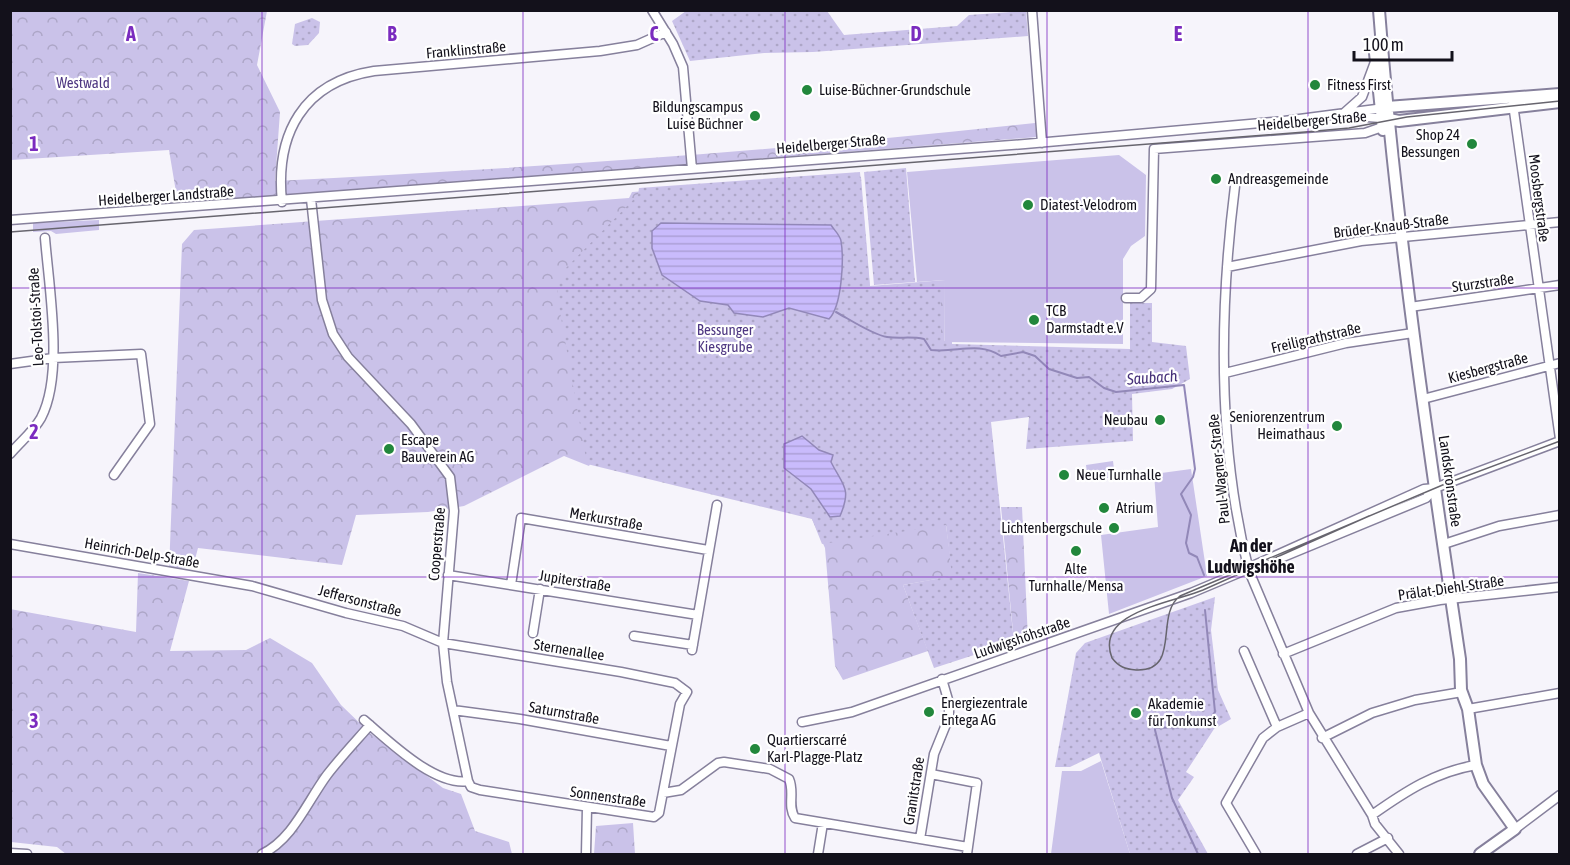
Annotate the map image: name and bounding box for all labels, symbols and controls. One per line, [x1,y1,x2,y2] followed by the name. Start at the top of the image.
[125,22,136,45] text: A
[387,22,397,45] text: B
[650,22,659,45] text: C
[910,22,922,45] text: D
[1174,22,1183,45] text: E
[1354,24,1452,62] scale bar
[1363,34,1404,55] text: 100 m
[425,38,507,61] street label: Franklinstraße
[56,74,110,91] park label: Westwald
[1327,76,1391,93] place label: Fitness First
[1308,78,1322,92] marker: Fitness First
[819,81,971,98] place label: Luise-Büchner-Grundschule
[800,83,814,97] marker: Luise-Büchner-Grundschule
[652,98,744,132] place label: Bildungscampus Luise Büchner
[1257,107,1368,134] street label: Heidelberger Straße
[748,109,762,123] marker: Bildungscampus Luise Büchner
[1401,126,1460,160] place label: Shop 24 Bessungen
[776,130,887,157] street label: Heidelberger Straße
[29,132,39,155] text: 1
[1465,137,1479,151] marker: Shop 24 Bessungen
[1526,153,1553,243] street label: Moosbergstraße
[1228,170,1329,187] place label: Andreasgemeinde
[1209,172,1223,186] marker: Andreasgemeinde
[98,182,235,209] street label: Heidelberger Landstraße
[1040,196,1137,213] place label: Diatest-Velodrom
[1021,198,1035,212] marker: Diatest-Velodrom
[1332,210,1450,241] street label: Brüder-Knauß-Straße
[24,267,47,367] street label: Leo-Tolstoi-Straße
[1451,270,1515,295] street label: Sturzstraße
[1046,302,1124,336] place label: TCB Darmstadt e.V
[1027,313,1041,327] marker: TCB Darmstadt e.V
[1269,319,1363,356] street label: Freiligrathstraße
[697,321,754,355] park label: Bessunger Kiesgrube
[1446,349,1530,386] street label: Kiesbergstraße
[1125,366,1178,388] water label: Saubach
[1229,408,1325,442] place label: Seniorenzentrum Heimathaus
[1104,411,1148,428] place label: Neubau
[1153,413,1167,427] marker: Neubau
[1204,413,1233,525] street label: Paul-Wagner-Straße
[1330,419,1344,433] marker: Seniorenzentrum Heimathaus
[29,420,39,443] text: 2
[401,431,475,465] place label: Escape Bauverein AG
[1436,434,1465,528] street label: Landskronstraße
[382,442,396,456] marker: Escape Bauverein AG
[1076,466,1162,483] place label: Neue Turnhalle
[1057,468,1071,482] marker: Neue Turnhalle
[1116,499,1154,516] place label: Atrium
[1097,501,1111,515] marker: Atrium
[568,504,644,533] street label: Merkurstraße
[425,506,448,581] street label: Cooperstraße
[1001,519,1102,536] place label: Lichtenbergschule
[1107,521,1121,535] marker: Lichtenbergschule
[83,534,201,571] street label: Heinrich-Delp-Straße
[1207,535,1295,577] district label: An der Ludwigshöhe
[1069,544,1083,558] marker: Alte Turnhalle/Mensa
[1028,560,1124,594] place label: Alte Turnhalle/Mensa
[538,566,612,595] street label: Jupiterstraße
[1397,572,1505,603] street label: Prälat-Diehl-Straße
[317,581,404,620] street label: Jeffersonstraße
[972,613,1072,662] street label: Ludwigshöhstraße
[532,636,606,664] street label: Sternenallee
[941,694,1028,728] place label: Energiezentrale Entega AG
[1148,695,1217,729] place label: Akademie für Tonkunst
[528,698,601,727] street label: Saturnstraße
[922,705,936,719] marker: Energiezentrale Entega AG
[1129,706,1143,720] marker: Akademie für Tonkunst
[29,709,39,732] text: 3
[767,731,863,765] place label: Quartierscarré Karl-Plagge-Platz
[748,742,762,756] marker: Quartierscarré Karl-Plagge-Platz
[900,755,927,826] street label: Granitstraße
[569,783,647,810] street label: Sonnenstraße

